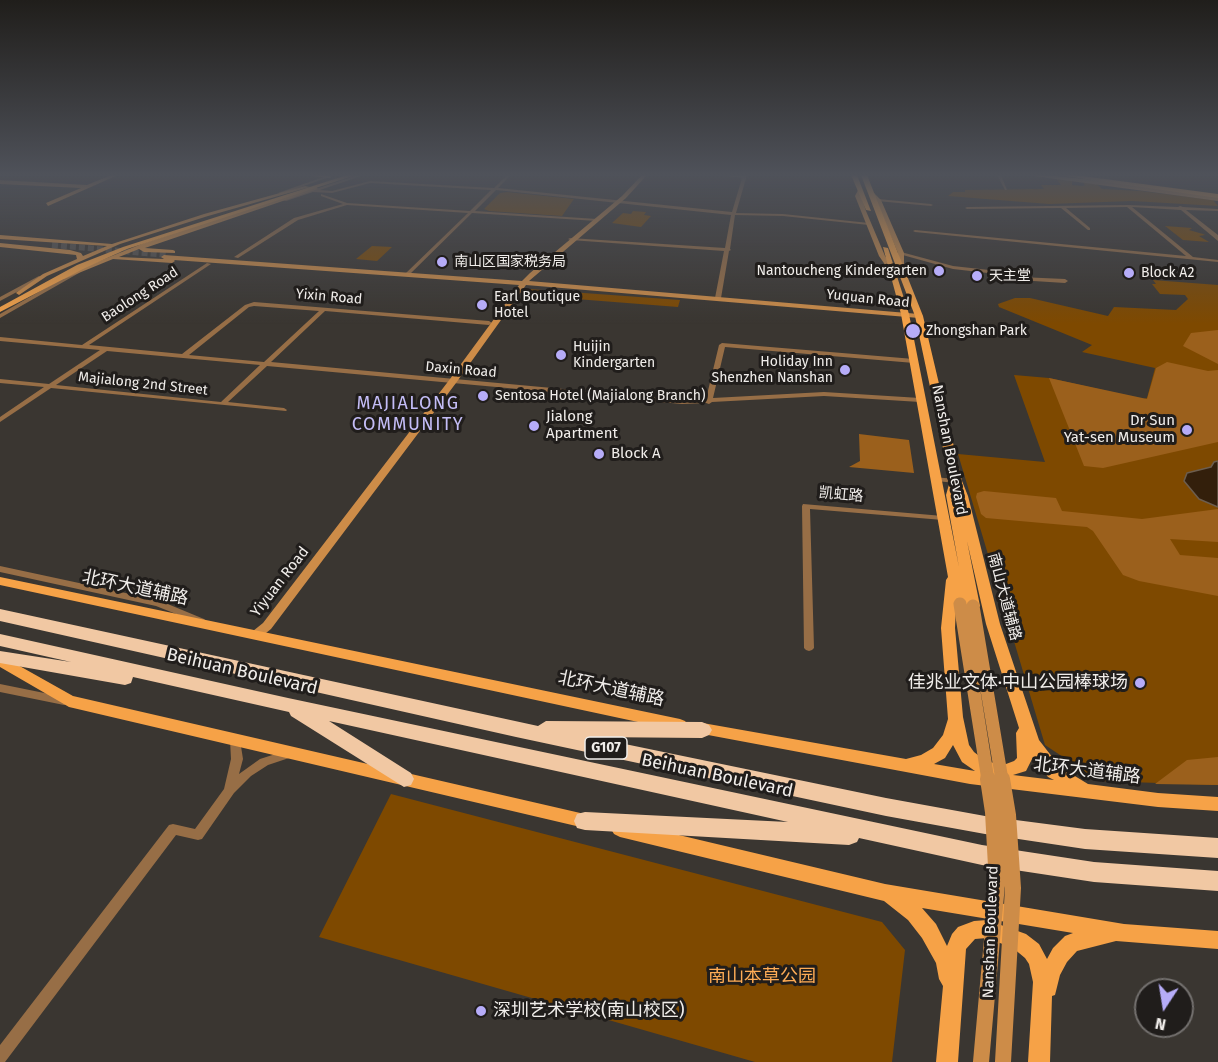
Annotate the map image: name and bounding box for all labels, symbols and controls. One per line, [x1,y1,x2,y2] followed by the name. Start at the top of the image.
[454,254,566,270] place label: 南山区国家税务局
[435,255,449,269] marker: 南山区国家税务局
[756,263,927,279] place label: Nantoucheng Kindergarten
[99,264,181,326] street label: Baolong Road
[932,264,946,278] marker: Nantoucheng Kindergarten
[1141,265,1194,281] place label: Block A2
[1122,266,1136,280] marker: Block A2
[989,268,1031,284] place label: 天主堂
[970,269,984,283] marker: 天主堂
[295,286,363,308] street label: Yixin Road
[826,286,910,312] street label: Yuquan Road
[494,289,580,322] place label: Earl Boutique Hotel
[475,298,489,312] marker: Earl Boutique Hotel
[904,322,922,340] marker: Zhongshan Park
[926,323,1027,339] place label: Zhongshan Park
[573,339,655,372] place label: Huijin Kindergarten
[554,348,568,362] marker: Huijin Kindergarten
[712,354,833,386] place label: Holiday Inn Shenzhen Nanshan
[425,359,497,381] street label: Daxin Road
[838,363,852,377] marker: Holiday Inn Shenzhen Nanshan
[77,369,209,399] street label: Majialong 2nd Street
[928,383,970,517] street label: Nanshan Boulevard
[495,388,706,404] place label: Sentosa Hotel (Majialong Branch)
[476,389,490,403] marker: Sentosa Hotel (Majialong Branch)
[352,393,464,436] district label: MAJIALONG COMMUNITY
[546,408,618,443] place label: Jialong Apartment
[1064,412,1175,447] place label: Dr Sun Yat-sen Museum
[527,419,541,433] marker: Jialong Apartment
[1180,423,1194,437] marker: Dr Sun Yat-sen Museum
[611,445,661,463] place label: Block A
[592,447,606,461] marker: Block A
[818,484,864,506] street label: 凯虹路
[247,543,313,621] street label: Yiyuan Road
[984,551,1024,643] street label: 南山大道辅路
[80,566,190,610] street label: 北环大道辅路
[164,644,320,700] street label: Beihuan Boulevard
[556,667,666,711] street label: 北环大道辅路
[908,672,1128,694] place label: 佳兆业文体·中山公园棒球场
[1133,676,1147,690] marker: 佳兆业文体·中山公园棒球场
[585,737,627,759] road number: G107
[639,749,795,803] street label: Beihuan Boulevard
[1032,754,1142,788] street label: 北环大道辅路
[980,865,1002,999] street label: Nanshan Boulevard
[708,966,816,988] park label: 南山本草公园
[1134,978,1194,1038] north arrow
[493,1000,685,1022] place label: 深圳艺术学校(南山校区)
[474,1004,488,1018] marker: 深圳艺术学校(南山校区)
[1153,1014,1168,1035] text: N

